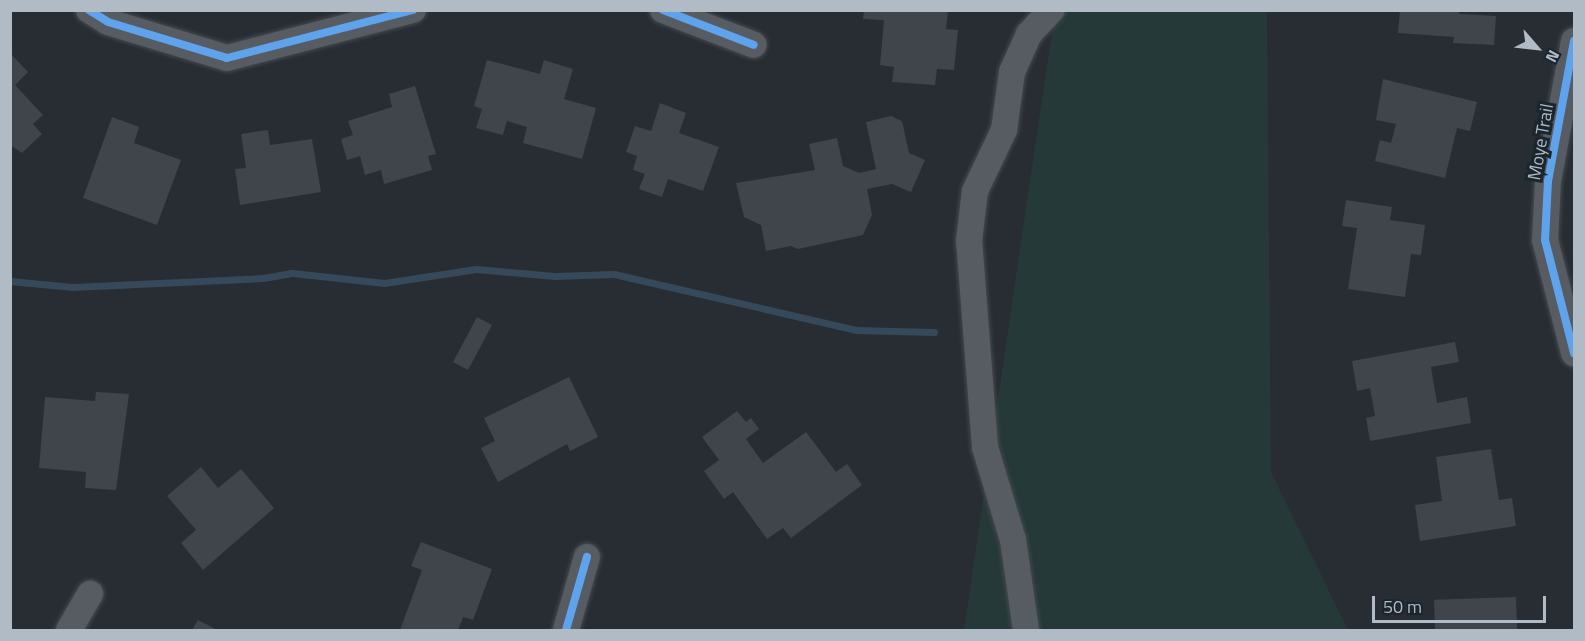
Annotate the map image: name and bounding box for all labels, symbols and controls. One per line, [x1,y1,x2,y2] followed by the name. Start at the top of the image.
[1507,18,1567,78] north arrow
[1540,46,1566,67] text: N
[1524,102,1558,182] street label: Moye Trail
[1375,584,1549,622] scale bar
[1383,593,1422,620] text: 50 m

